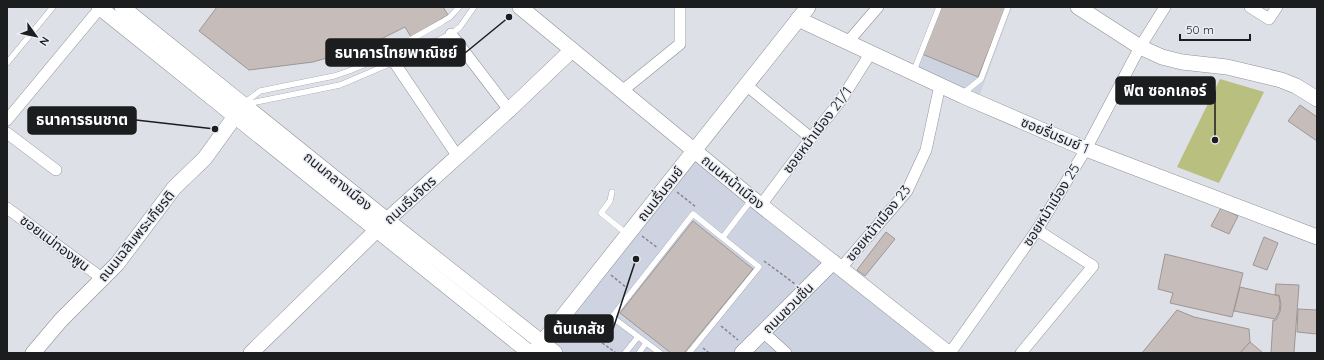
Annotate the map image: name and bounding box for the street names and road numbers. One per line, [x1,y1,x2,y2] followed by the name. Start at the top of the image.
[778,83,856,177] street label: ซอยหน้าเมือง 21/1
[1018,112,1092,157] street label: ซอยรื่นรมย์ 1
[300,148,376,214] street label: ถนนกลางเมือง
[698,151,768,213] street label: ถนนหน้าเมือง
[1018,160,1084,250] street label: ซอยหน้าเมือง 25
[632,162,687,225] street label: ถนนรื่นรมย์
[380,172,440,228] street label: ถนนรึนจิตร
[841,181,915,265] street label: ซอยหน้าเมือง 23
[94,187,178,285] street label: ถนนเฉลิมพระเกียรติ
[16,211,94,275] street label: ซอยแม่ทองพูน
[758,278,817,337] street label: ถนนชวนชื่น

